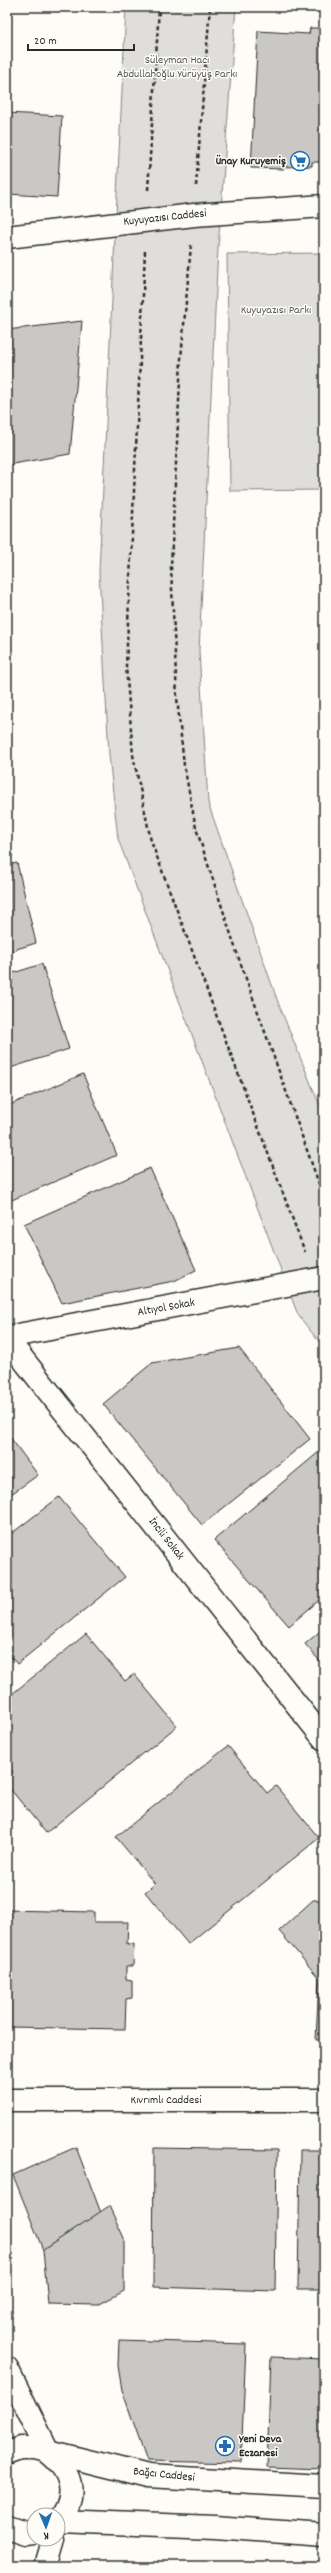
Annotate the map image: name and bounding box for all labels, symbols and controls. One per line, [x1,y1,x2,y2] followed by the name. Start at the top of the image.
[28,26,134,52] scale bar
[34,33,57,50] text: 20 m
[117,52,237,83] park label: Süleyman Hacı Abdullahoğlu Yürüyüş Parkı
[289,150,311,172] supermarket icon: Ünay Kuruyemiş
[216,153,287,170] place label: Ünay Kuruyemiş
[123,205,207,231] street label: Kuyuyazısı Caddesi
[241,302,311,319] park label: Kuyuyazısı Parkı
[136,1295,196,1321] street label: Altıyol Sokak
[144,1514,188,1564] street label: İncili Sokak
[131,2092,201,2109] street label: Kıvrımlı Caddesi
[238,2431,283,2462] place label: Yeni Deva Eczanesi
[214,2435,236,2457] pharmacy icon: Yeni Deva Eczanesi
[132,2463,196,2487] street label: Bağcı Caddesi
[26,2507,66,2547] north arrow
[43,2527,49,2543] text: K

